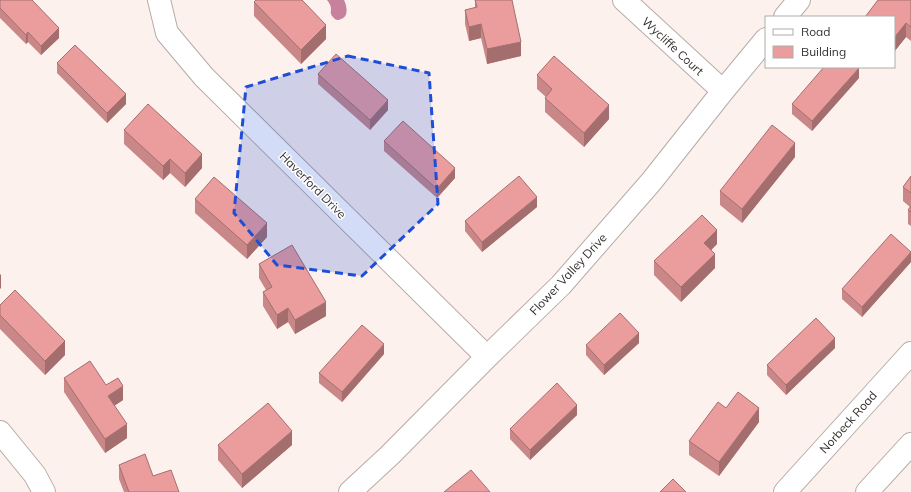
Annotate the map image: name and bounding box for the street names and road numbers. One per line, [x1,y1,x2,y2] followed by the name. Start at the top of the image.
[639,14,707,78] street label: Wycliffe Court
[277,149,349,221] street label: Haverford Drive
[526,230,610,318] street label: Flower Valley Drive
[816,388,880,456] street label: Norbeck Road

